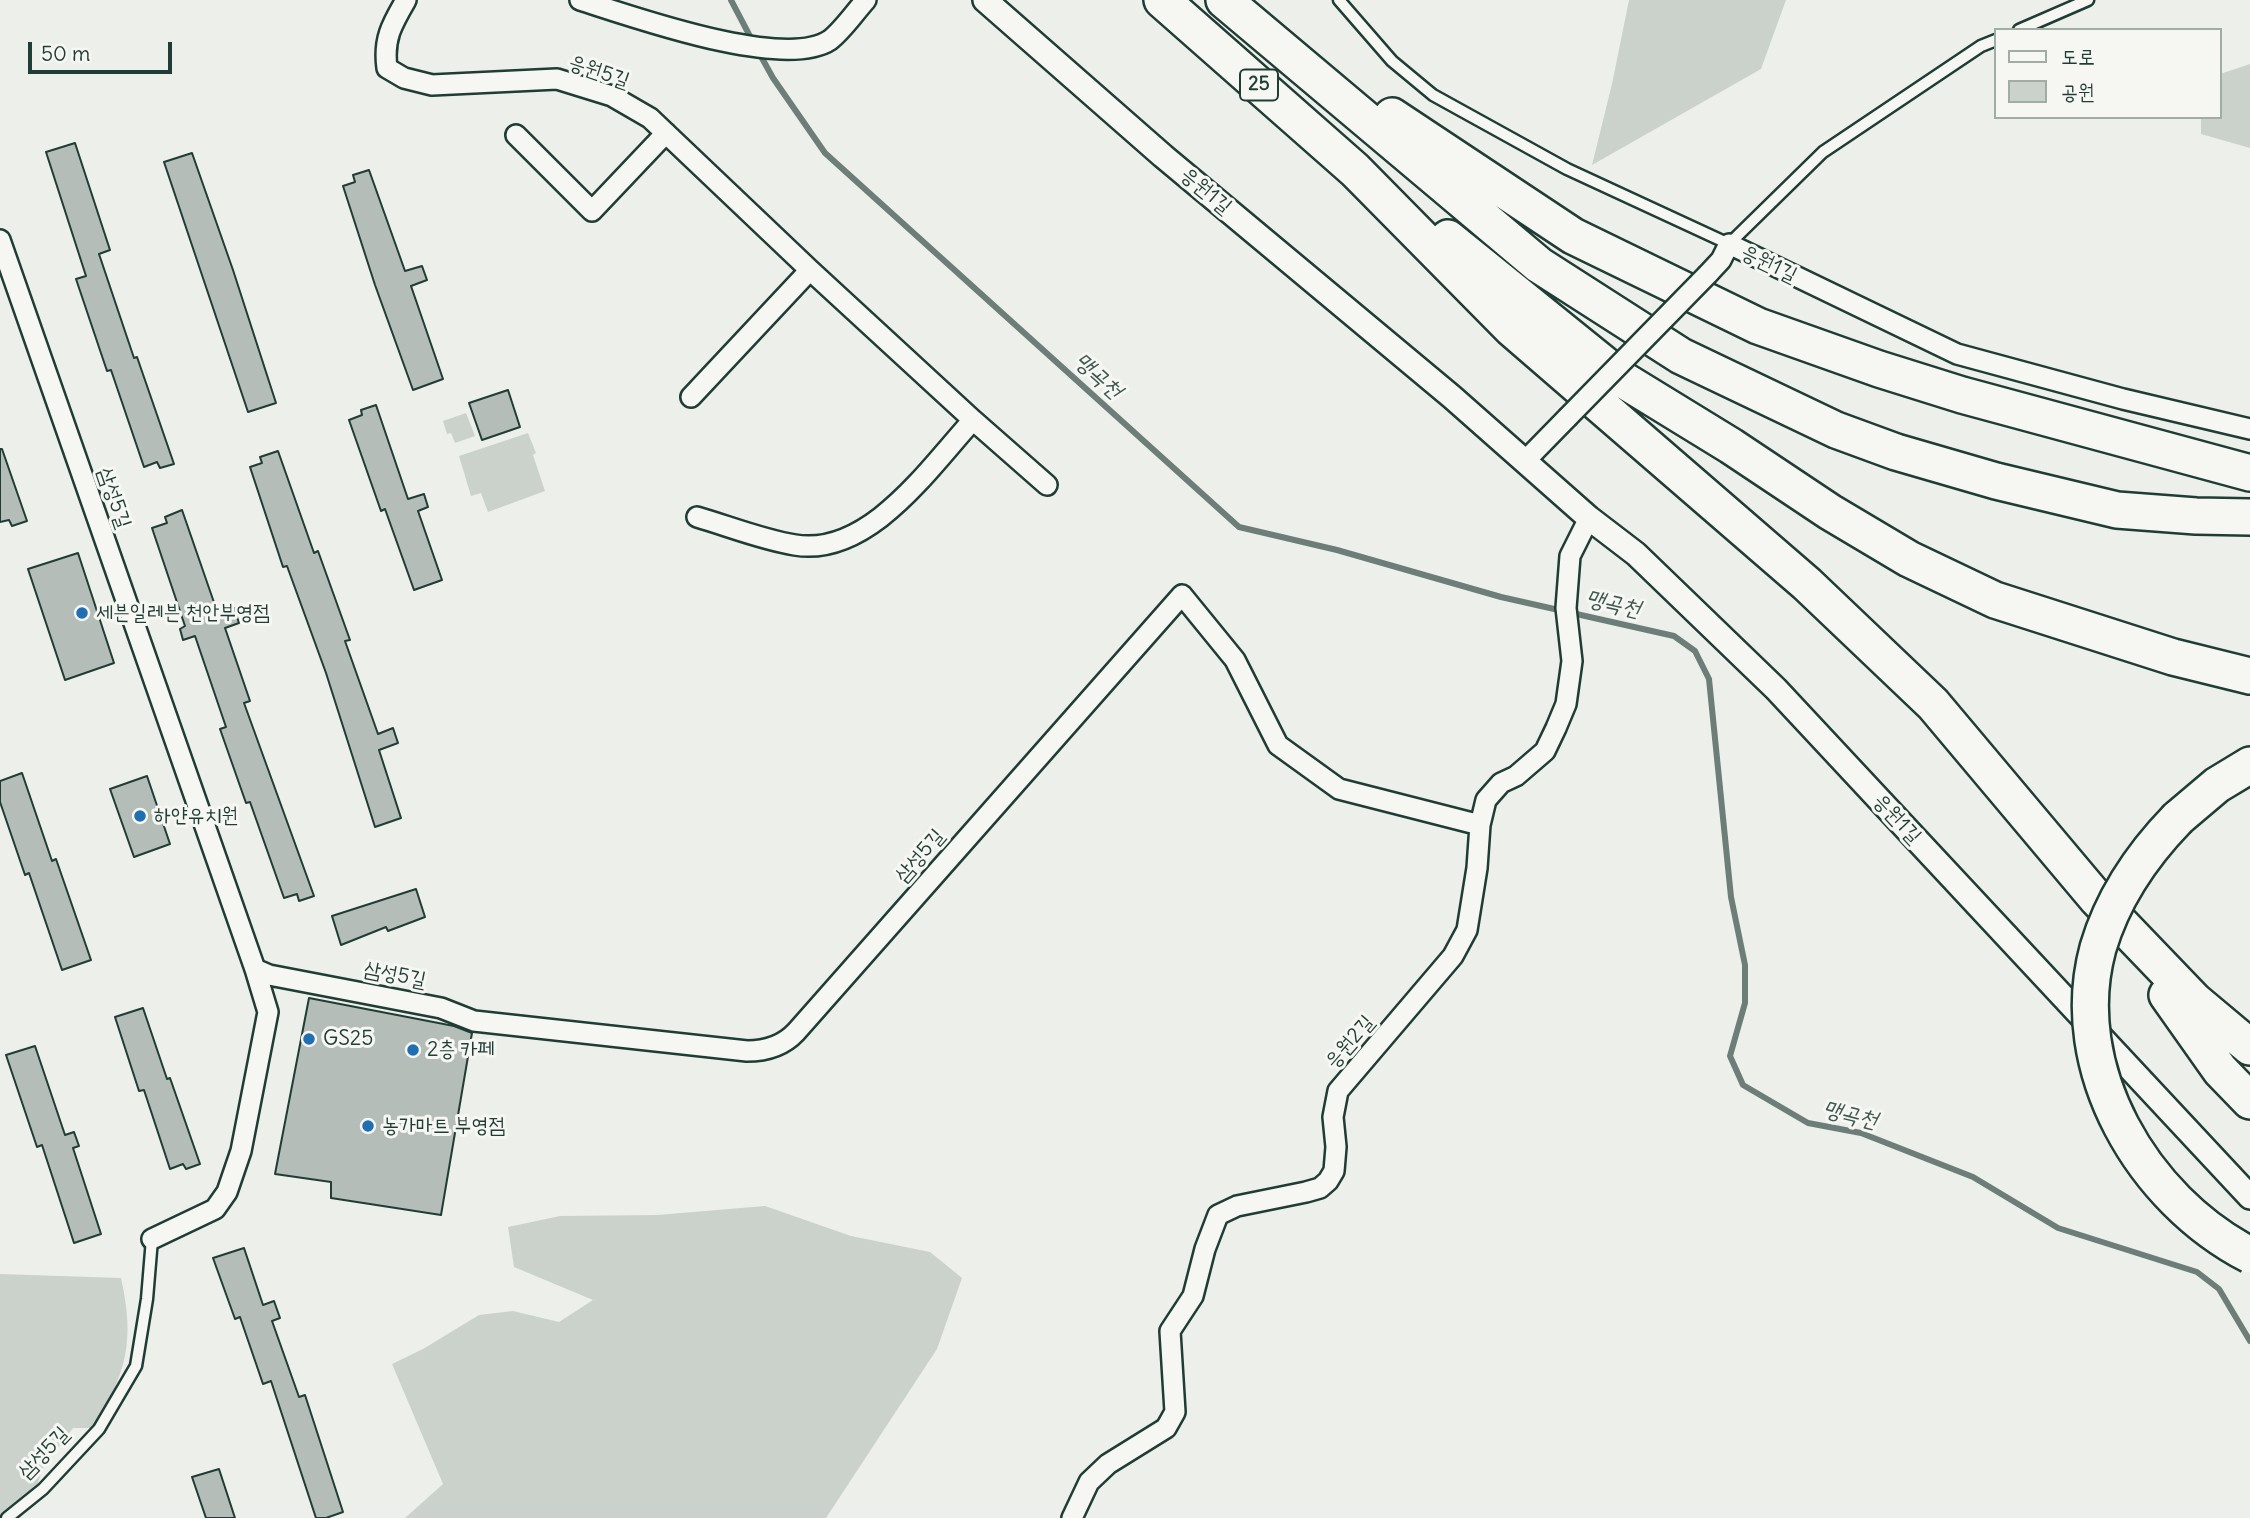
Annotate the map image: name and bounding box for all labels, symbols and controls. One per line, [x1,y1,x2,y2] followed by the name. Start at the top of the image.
[32,28,175,72] scale bar
[1994,28,2222,119] legend
[41,40,90,67] text: 50 m
[2061,43,2095,70] text: 도로
[565,50,633,94] street label: 응원5길
[1240,69,1278,100] road number: 25
[2061,78,2095,105] text: 공원
[1175,162,1237,220] street label: 응원1길
[1737,240,1801,288] street label: 응원1길
[1068,347,1128,405] water label: 맹곡천
[92,464,136,532] street label: 삼성5길
[1583,584,1643,624] water label: 맹곡천
[96,600,270,626] place label: 세븐일레븐 천안부영점
[74,605,90,621] marker: 세븐일레븐 천안부영점
[1868,789,1926,849] street label: 응원1길
[154,803,238,829] place label: 하얀유치원
[132,808,148,824] marker: 하얀유치원
[890,824,950,888] street label: 삼성5길
[362,957,428,993] street label: 삼성5길
[1320,1010,1380,1074] street label: 응원2길
[323,1026,373,1052] place label: GS25
[301,1031,317,1047] marker: GS25
[427,1037,494,1063] place label: 2층 카페
[405,1042,421,1058] marker: 2층 카페
[1820,1095,1880,1135] water label: 맹곡천
[382,1113,505,1139] place label: 농가마트 부영점
[360,1118,376,1134] marker: 농가마트 부영점
[13,1422,75,1484] street label: 삼성5길

